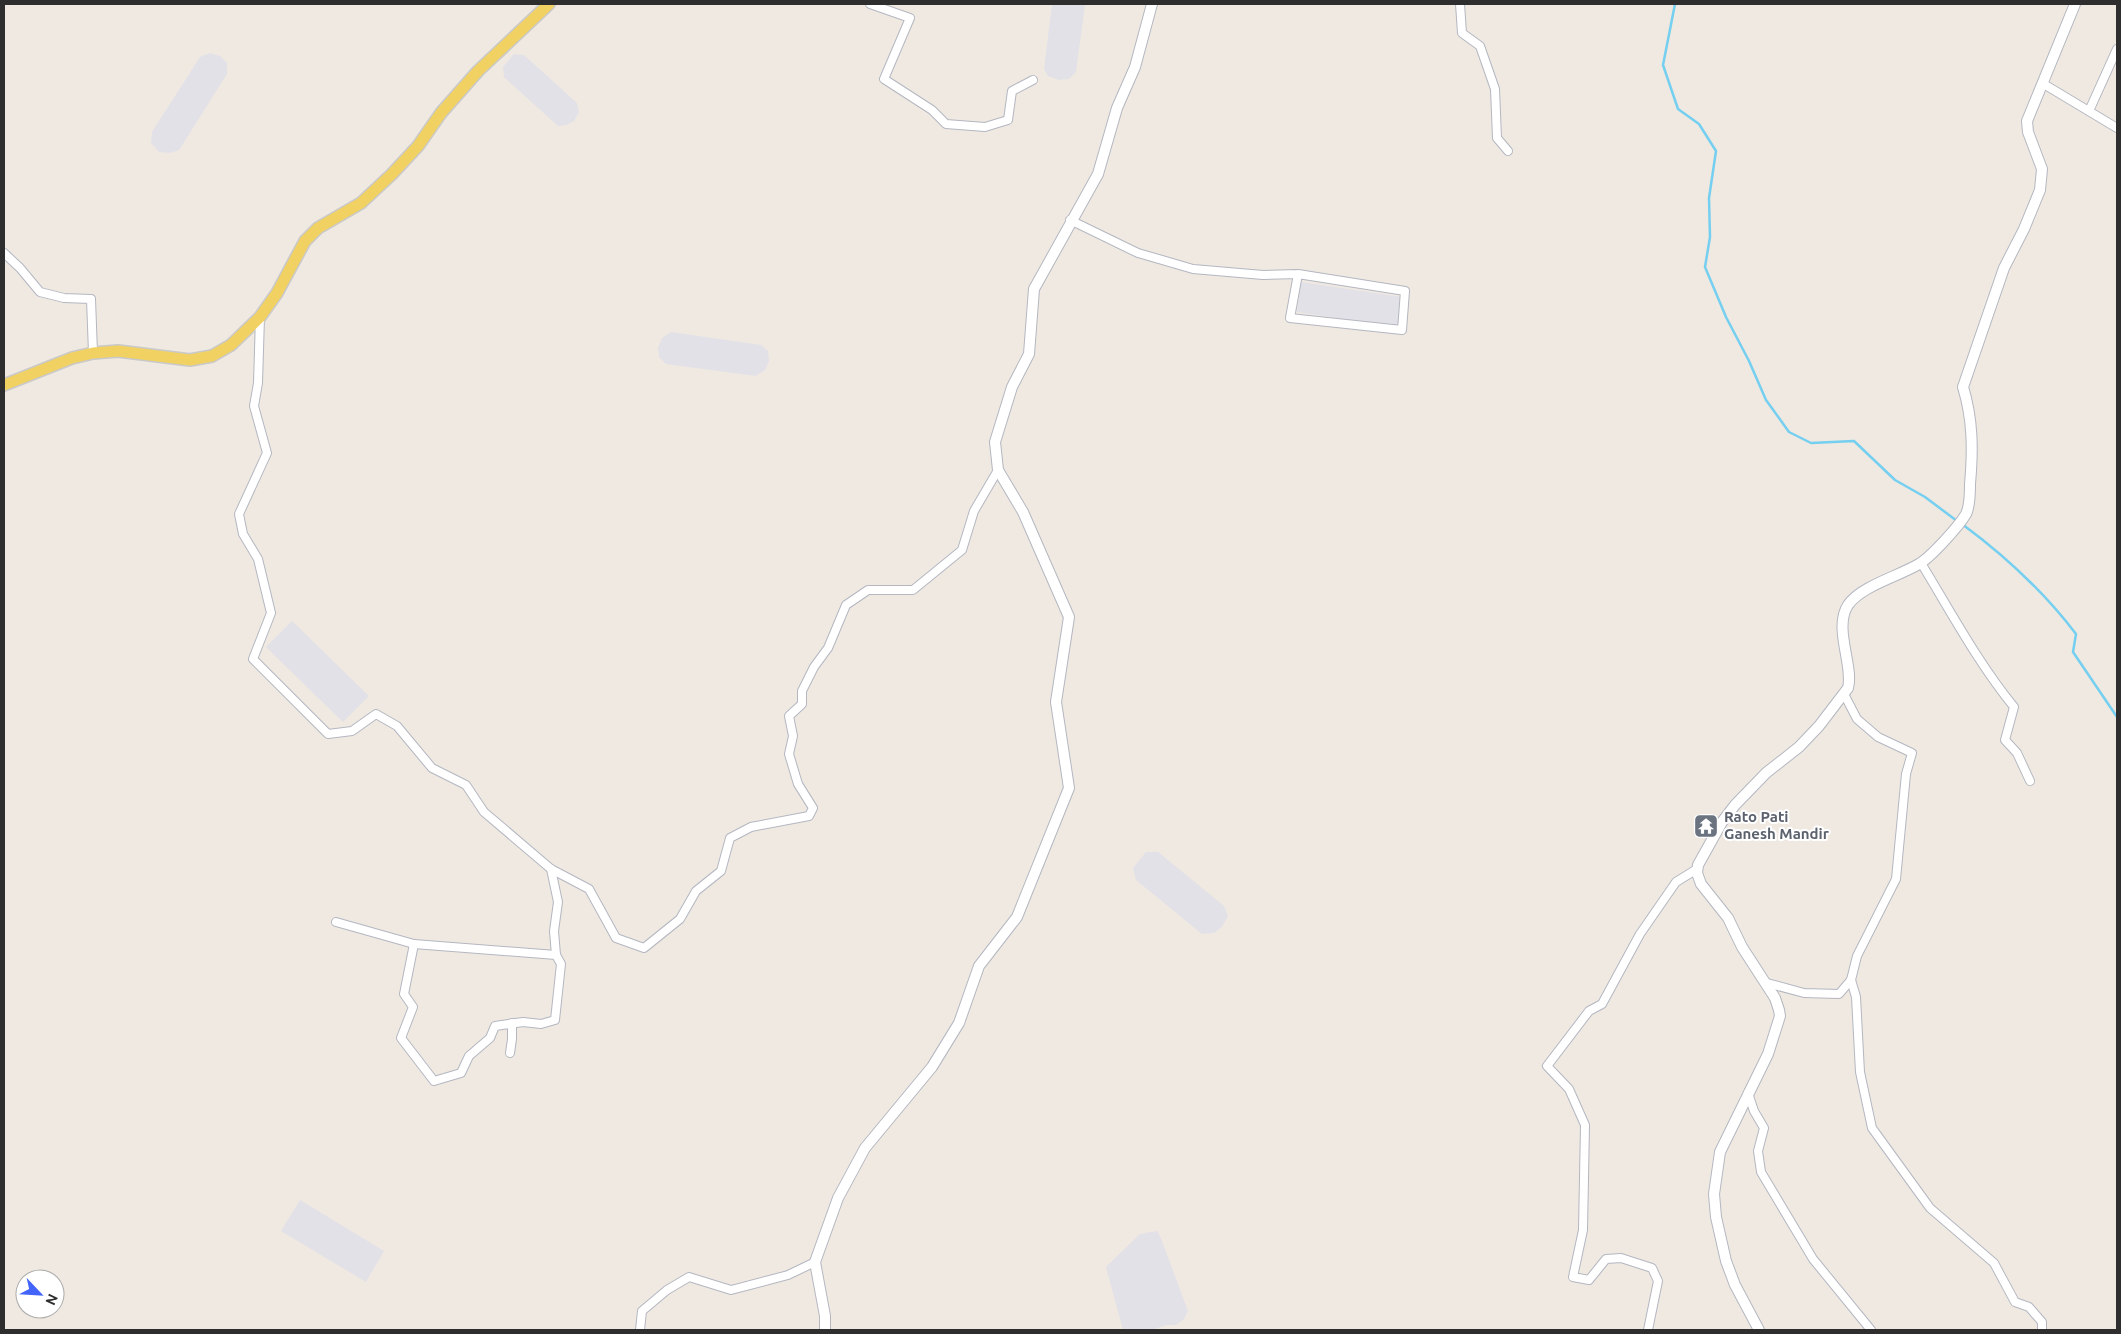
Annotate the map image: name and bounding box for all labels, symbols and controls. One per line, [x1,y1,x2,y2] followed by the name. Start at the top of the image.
[1724,808,1830,842] place label: Rato Pati Ganesh Mandir
[1693,813,1719,839] temple icon: Rato Pati Ganesh Mandir
[15,1269,65,1319] north arrow
[42,1291,61,1308] text: N

